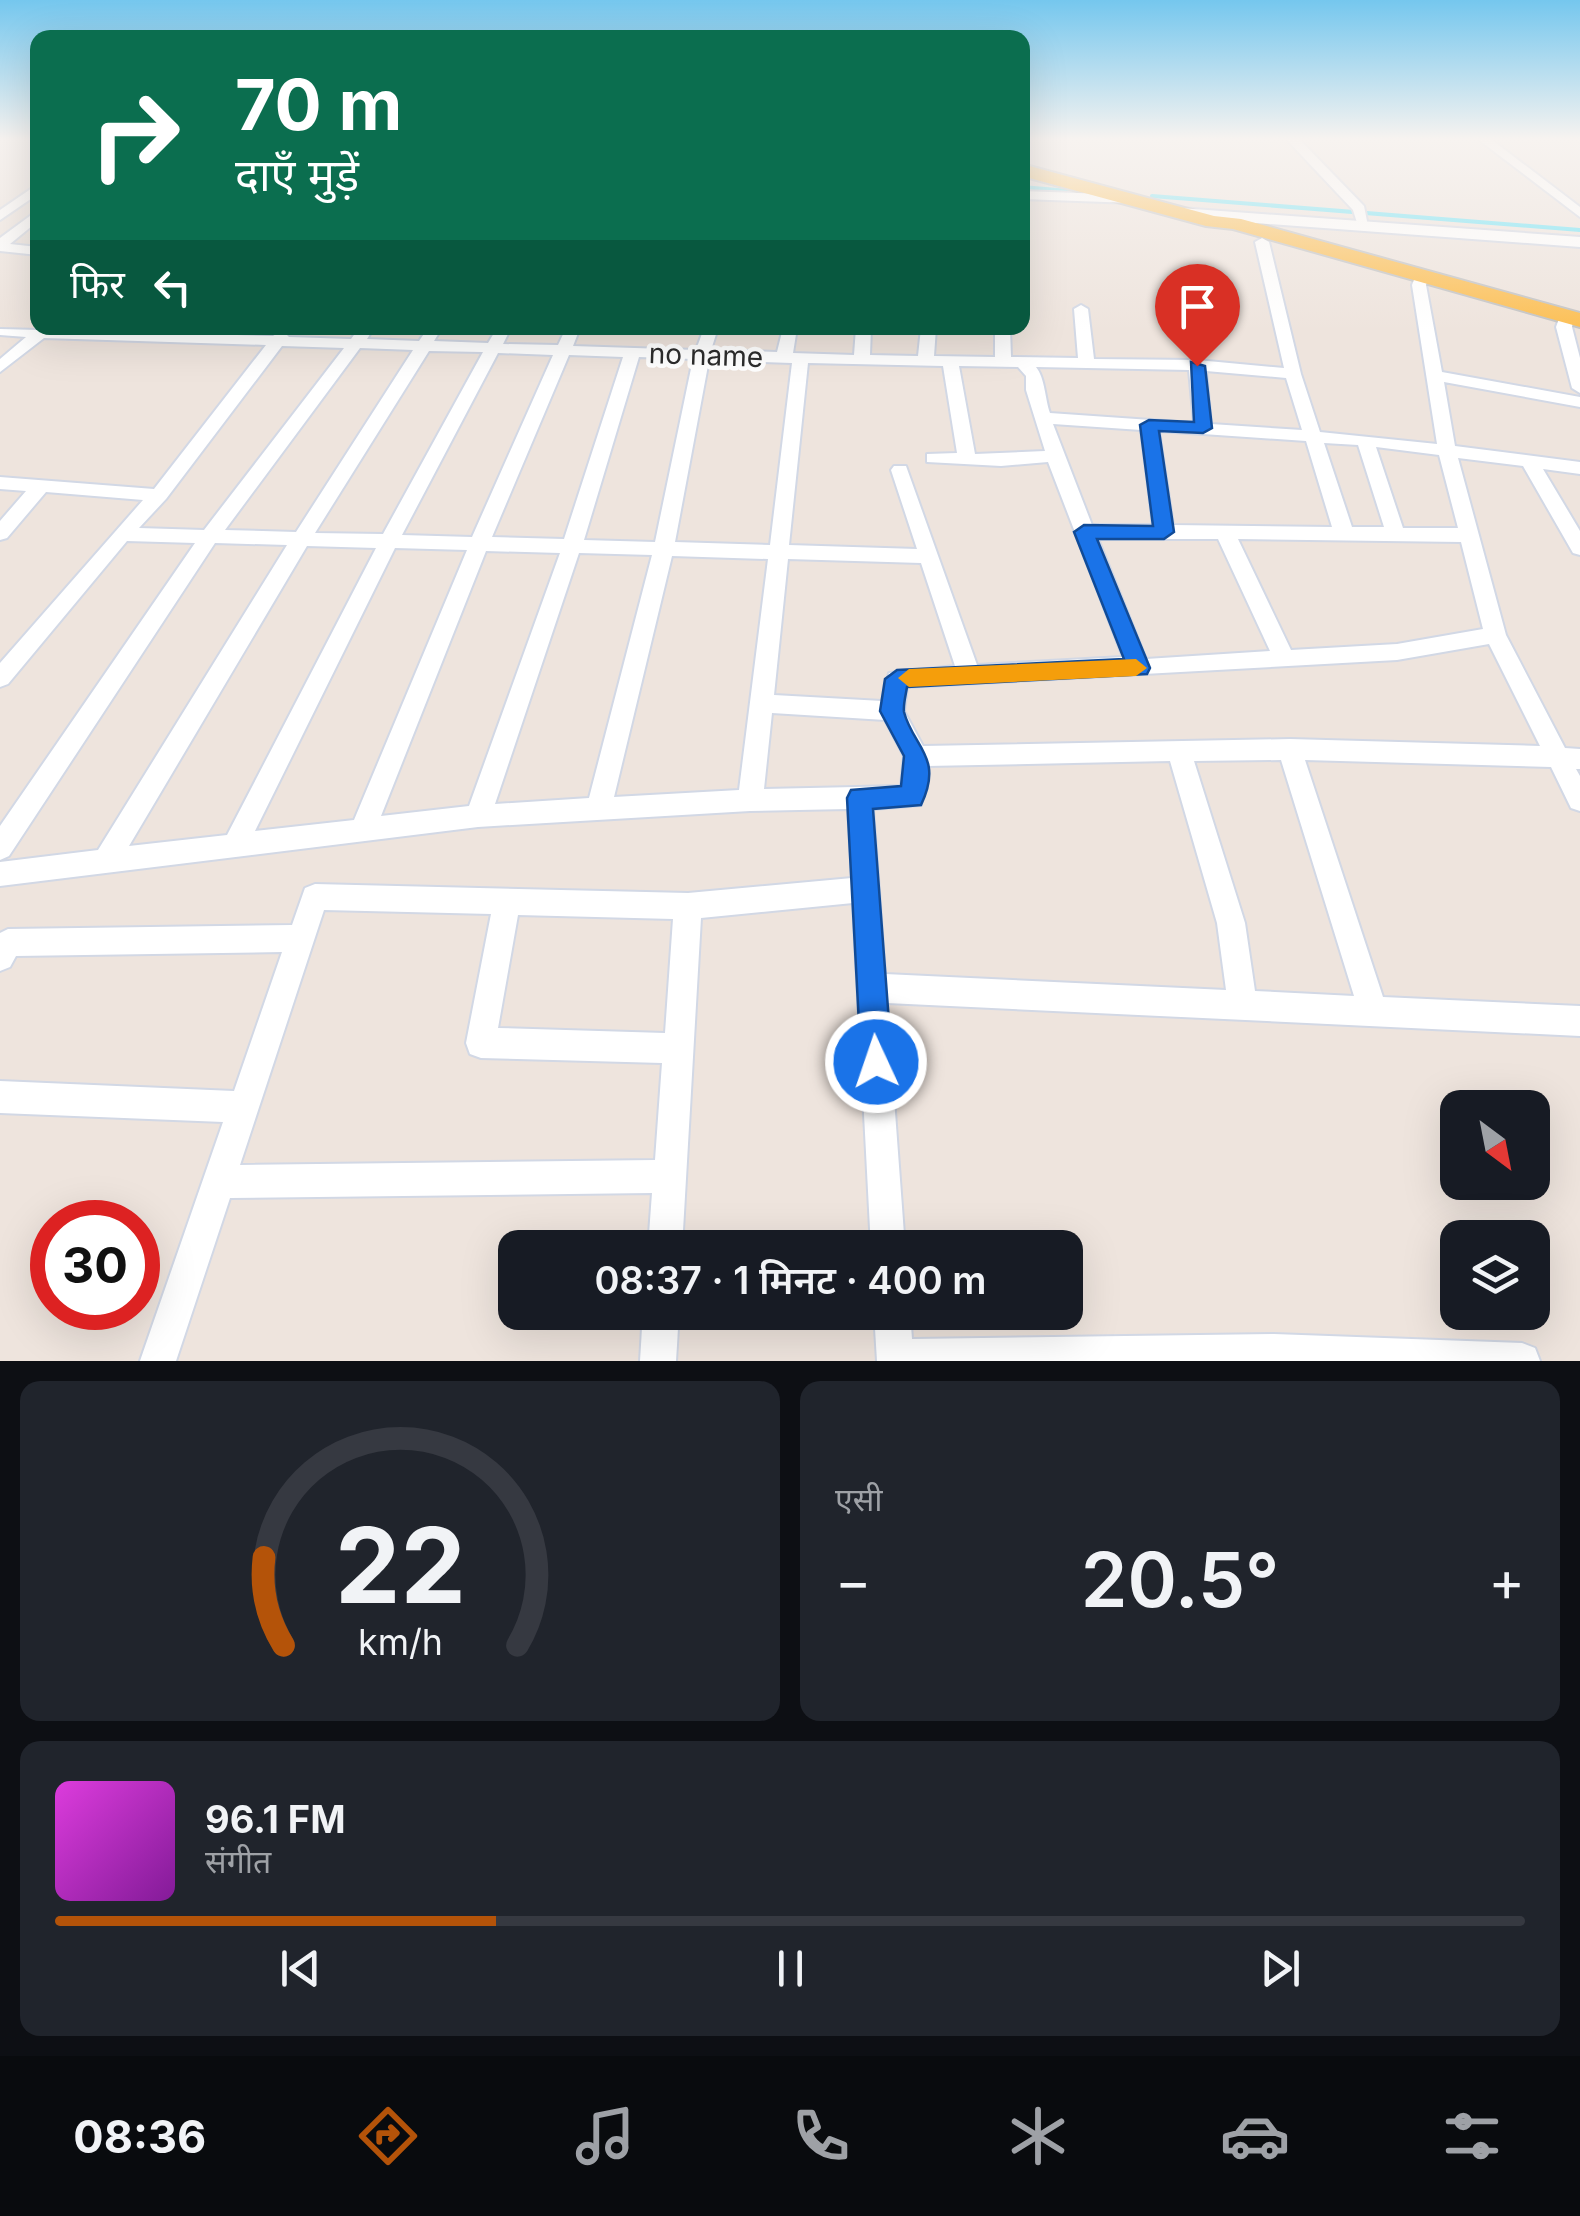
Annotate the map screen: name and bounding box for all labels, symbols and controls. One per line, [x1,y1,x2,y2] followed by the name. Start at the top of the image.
[235,62,402,147] text: 70 m
[70,70,200,200] icon: right
[235,147,359,202] text: दाएँ मुड़ें
[145,260,200,315] icon: left
[70,261,125,307] text: फिर
[1155,264,1240,367] pin
[1170,279,1225,334] icon: arrive
[648,336,764,374] street label: no name
[824,1010,928,1114] position arrow
[1440,1090,1550,1200] north arrow
[1440,1090,1550,1330] map controls
[30,1200,160,1330] speed limit sign: 30
[1440,1220,1550,1330] button: layers
[594,1257,987,1303] text: 08:37 · 1 मिनट · 400 m
[835,1480,883,1519] text: एसी
[334,1502,466,1628] text: 22
[1081,1534,1279,1625] text: 20.5°
[835,1548,871,1614] text: −
[1489,1548,1525,1614] text: +
[358,1620,442,1664] text: km/h
[205,1796,346,1842] text: 96.1 FM
[205,1842,271,1881] text: संगीत
[273,1941,328,1996] icon: previous
[763,1941,818,1996] icon: pause
[1253,1941,1308,1996] icon: next
[353,2101,423,2171] icon: directions
[570,2101,640,2171] icon: music
[786,2101,856,2171] icon: phone
[1003,2101,1073,2171] icon: climate
[1220,2101,1290,2171] icon: car
[1437,2101,1507,2171] icon: filters
[73,2109,206,2164] text: 08:36

